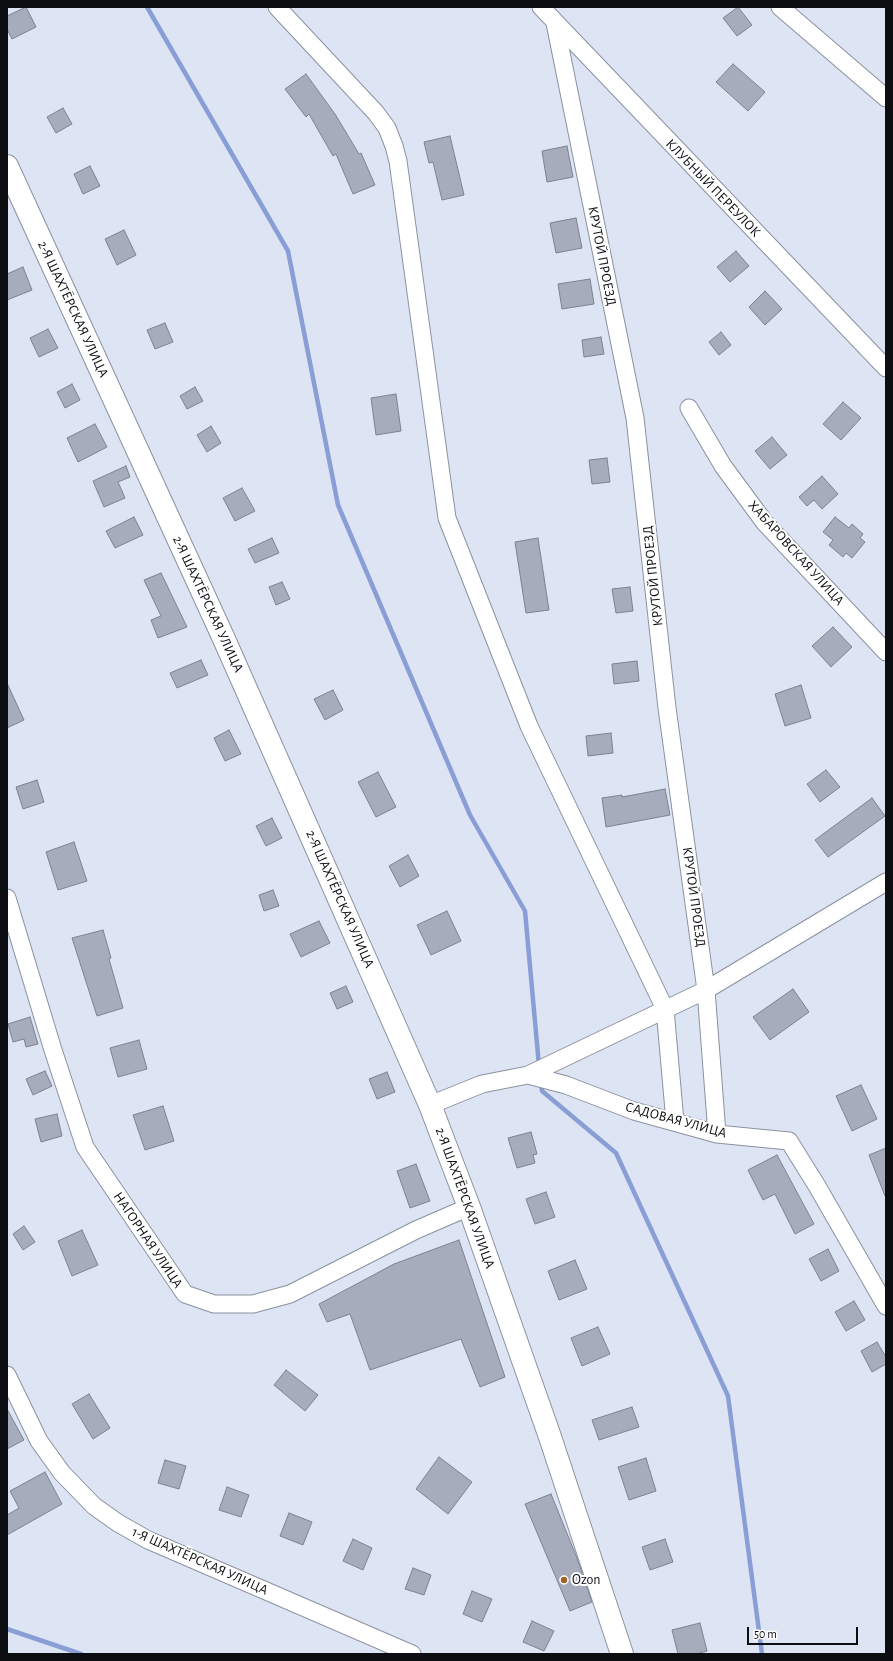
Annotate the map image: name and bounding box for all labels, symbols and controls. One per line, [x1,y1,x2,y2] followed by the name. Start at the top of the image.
[662,136,764,240] street label: КЛУБНЫЙ ПЕРЕУЛОК
[584,205,620,307] street label: КРУТОЙ ПРОЕЗД
[34,238,112,380] street label: 2-Я ШАХТЁРСКАЯ УЛИЦА
[744,497,848,609] street label: ХАБАРОВСКАЯ УЛИЦА
[639,525,667,627] street label: КРУТОЙ ПРОЕЗД
[169,533,247,675] street label: 2-Я ШАХТЁРСКАЯ УЛИЦА
[302,828,378,970] street label: 2-Я ШАХТЁРСКАЯ УЛИЦА
[679,846,709,948] street label: КРУТОЙ ПРОЕЗД
[623,1098,729,1142] street label: САДОВАЯ УЛИЦА
[432,1125,498,1271] street label: 2-Я ШАХТЁРСКАЯ УЛИЦА
[110,1189,186,1291] street label: НАГОРНАЯ УЛИЦА
[129,1523,271,1599] street label: 1-Я ШАХТЁРСКАЯ УЛИЦА
[572,1572,600,1588] place label: Ozon
[559,1575,569,1585] marker: Ozon
[749,1619,860,1645] scale bar
[754,1628,777,1640] text: 50 m

